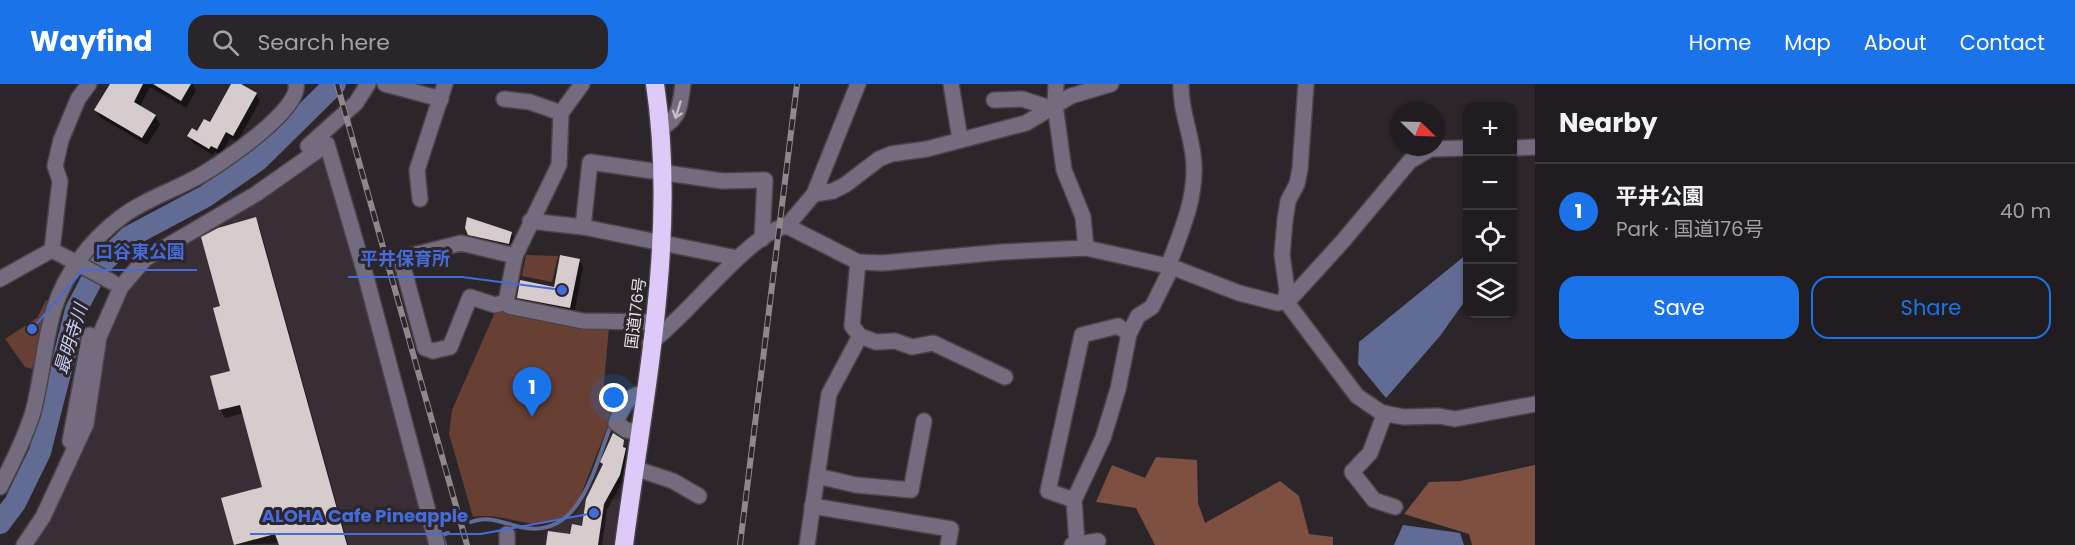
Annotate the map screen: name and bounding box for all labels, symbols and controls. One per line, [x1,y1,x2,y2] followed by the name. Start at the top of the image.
[188,15,608,69] search box
[30,22,152,61] text: Wayfind
[209,26,242,59] icon: search
[257,27,390,58] text: Search here
[1689,28,1751,57] text: Home
[1784,28,1831,57] text: Map
[1864,28,1927,57] text: About
[1960,28,2045,57] text: Contact
[672,100,683,119] one-way arrow
[1391,102,1445,156] north arrow
[1463,102,1517,318] map controls
[1463,102,1517,156] button: +
[1559,105,1657,141] text: Nearby
[1463,156,1517,210] button: −
[1616,181,1704,212] text: 平井公園
[1575,197,1582,225] text: 1
[2000,197,2051,225] text: 40 m
[1463,210,1517,264] button: locate
[1616,215,1764,243] text: Park · 国道176号
[83,234,197,270] callout: 口谷東公園
[95,239,185,264] text: 口谷東公園
[348,241,462,277] callout: 平井保育所
[360,246,450,271] text: 平井保育所
[1463,264,1517,318] button: layers
[620,276,651,350] street label: 国道176号
[1559,276,1799,339] button: Save
[1811,276,2051,339] button: Share
[48,299,94,377] water label: 最明寺川
[512,368,552,417] pin: 1
[599,383,628,412] your location
[250,498,481,534] callout: ALOHA Cafe Pineapple
[262,503,468,528] text: ALOHA Cafe Pineapple

